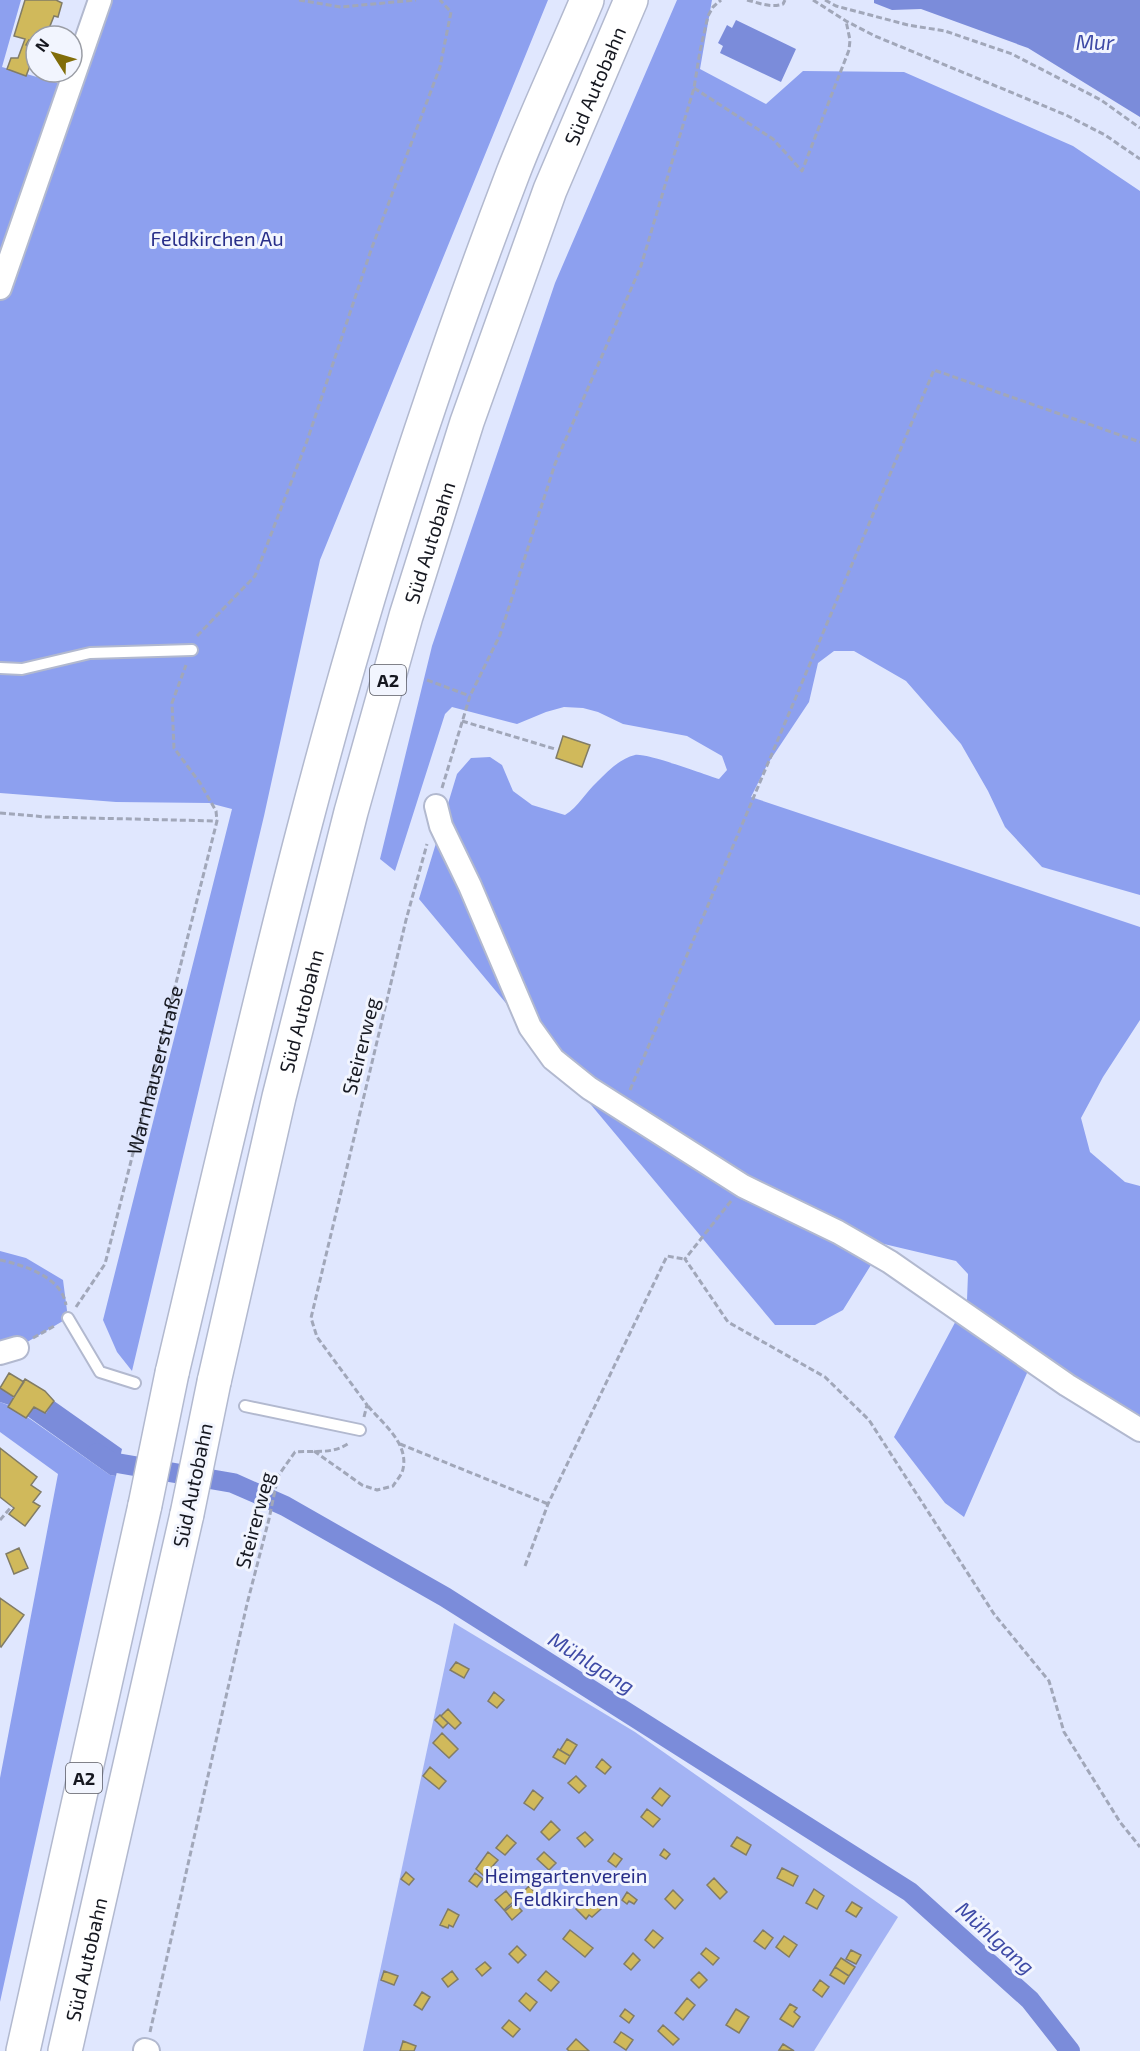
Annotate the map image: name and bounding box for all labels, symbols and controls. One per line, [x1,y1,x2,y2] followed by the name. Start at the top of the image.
[559,23,630,149] street label: Süd Autobahn
[24,24,84,84] north arrow
[1076,29,1115,54] water label: Mur
[31,34,53,55] text: N
[150,226,284,250] park label: Feldkirchen Au
[399,478,460,606] street label: Süd Autobahn
[370,665,406,695] road number: A2
[274,947,328,1075] street label: Süd Autobahn
[121,983,187,1157] street label: Warnhauserstraße
[336,995,384,1097] street label: Steirerweg
[167,1421,217,1549] street label: Süd Autobahn
[230,1469,278,1571] street label: Steirerweg
[544,1626,640,1698] water label: Mühlgang
[66,1763,102,1793] road number: A2
[485,1863,647,1910] park label: Heimgartenverein Feldkirchen
[60,1895,112,2024] street label: Süd Autobahn
[952,1895,1040,1979] water label: Mühlgang

